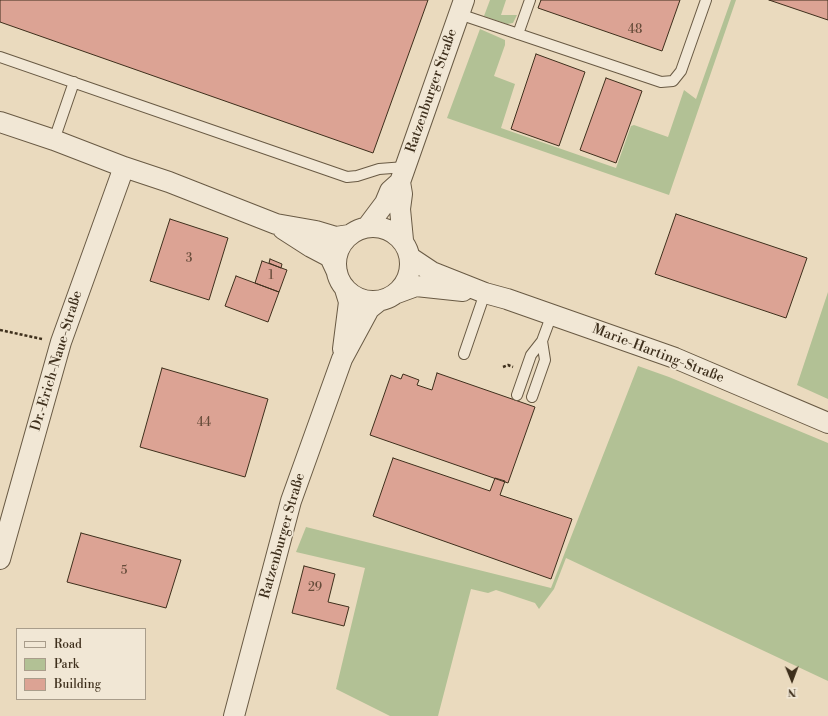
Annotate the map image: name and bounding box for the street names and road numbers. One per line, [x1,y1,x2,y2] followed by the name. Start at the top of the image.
[403,27,461,155] street label: Ratzenburger Straße
[28,289,86,433] street label: Dr.-Erich-Naue-Straße
[590,321,726,387] street label: Marie-Harting-Straße
[257,471,309,601] street label: Ratzenburger Straße

